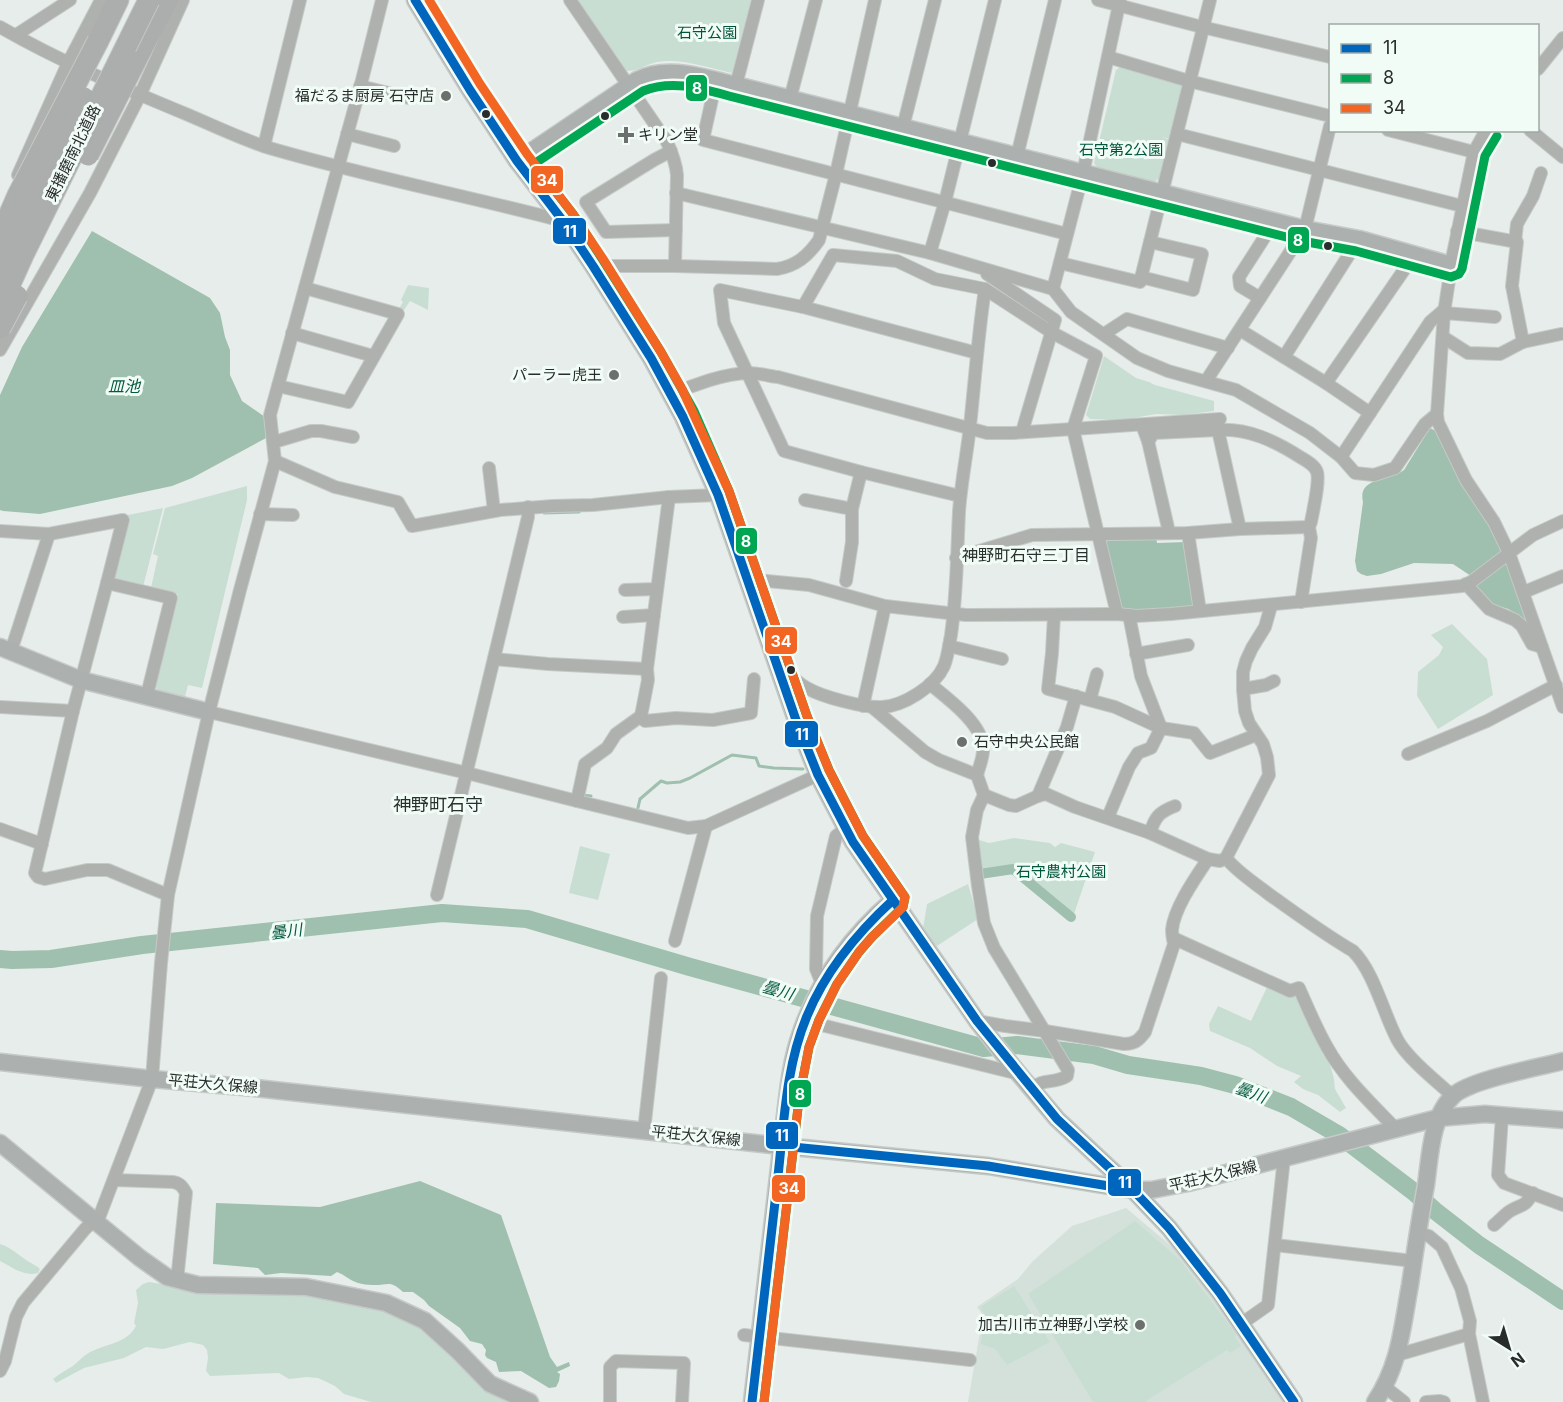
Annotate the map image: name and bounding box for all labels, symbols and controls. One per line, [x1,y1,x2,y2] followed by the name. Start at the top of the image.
[677,23,737,42] park label: 石守公園
[1329,24,1539,132] legend
[1383,37,1398,58] text: 11
[1383,67,1394,88] text: 8
[685,74,708,102] line badge: 8
[692,78,702,98] text: 8
[295,86,434,105] place label: 福だるま厨房 石守店
[439,89,453,103] marker: 福だるま厨房 石守店
[1383,97,1406,118] text: 34
[41,101,104,204] street label: 東播磨南北道路
[480,108,492,120] unlabelled marker
[599,110,611,122] unlabelled marker
[638,125,698,144] place label: キリン堂
[619,128,633,142] marker: キリン堂
[1079,140,1163,159] park label: 石守第2公園
[986,157,998,169] unlabelled marker
[530,165,564,194] line badge: 34
[536,170,558,190] text: 34
[552,217,587,245] line badge: 11
[563,221,577,241] text: 11
[1287,226,1310,254] line badge: 8
[1293,230,1303,250] text: 8
[1322,240,1334,252] unlabelled marker
[512,365,602,384] place label: パーラー虎王
[607,368,621,382] marker: パーラー虎王
[108,376,142,396] water label: 皿池
[735,527,758,555] line badge: 8
[741,531,751,551] text: 8
[962,545,1090,565] district label: 神野町石守三丁目
[764,626,798,655] line badge: 34
[770,631,792,651] text: 34
[785,664,797,676] unlabelled marker
[784,720,819,748] line badge: 11
[795,724,809,744] text: 11
[974,732,1079,751] place label: 石守中央公民館
[955,735,969,749] marker: 石守中央公民館
[393,794,483,815] district label: 神野町石守
[1016,862,1106,881] park label: 石守農村公園
[269,919,305,943] water label: 曇川
[760,976,798,1005] water label: 曇川
[167,1070,259,1097] street label: 平荘大久保線
[1233,1077,1271,1108] water label: 曇川
[788,1079,812,1108] line badge: 8
[795,1084,805,1104] text: 8
[650,1121,742,1150] street label: 平荘大久保線
[765,1121,799,1150] line badge: 11
[775,1125,789,1145] text: 11
[1167,1156,1259,1195] street label: 平荘大久保線
[1107,1168,1142,1197] line badge: 11
[1118,1172,1132,1192] text: 11
[771,1174,806,1203] line badge: 34
[778,1178,800,1198] text: 34
[978,1315,1128,1334] place label: 加古川市立神野小学校
[1133,1318,1147,1332] marker: 加古川市立神野小学校
[1479,1318,1539,1378] north arrow
[1507,1348,1529,1372] text: N

